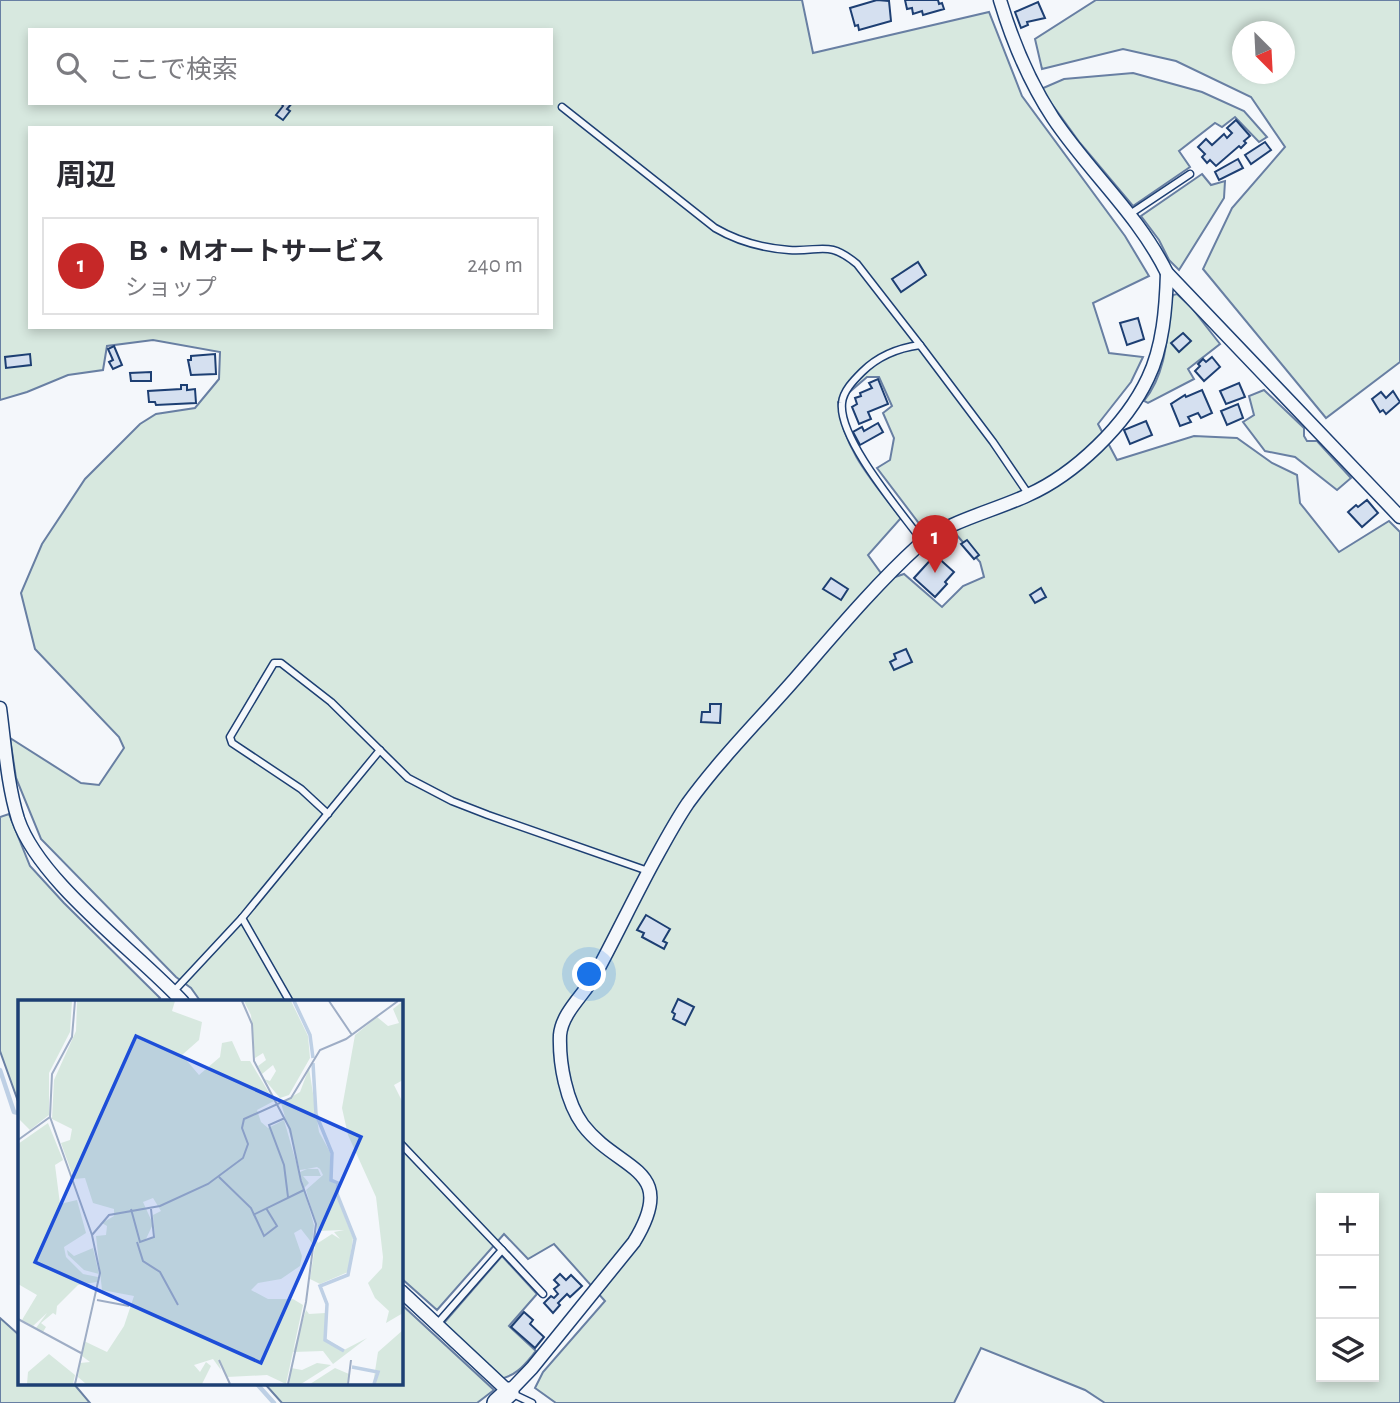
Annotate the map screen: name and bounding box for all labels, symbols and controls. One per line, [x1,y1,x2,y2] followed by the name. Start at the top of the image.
[1232,21,1295,84] north arrow
[28,28,553,105] search box
[52,48,90,86] icon: search
[108,57,238,83] text: ここで検索
[56,161,116,191] text: 周辺
[125,239,385,265] text: Ｂ・Ｍオートサービス
[77,254,85,277] text: 1
[467,254,523,277] text: 240 m
[125,277,217,300] text: ショップ
[912,515,958,573] pin: 1
[572,957,606,991] your location
[18,1000,402,1386] inset map
[1316,1193,1379,1382] map controls
[1316,1193,1379,1256] button: +
[1316,1256,1379,1319] button: −
[1316,1319,1379,1382] button: layers

